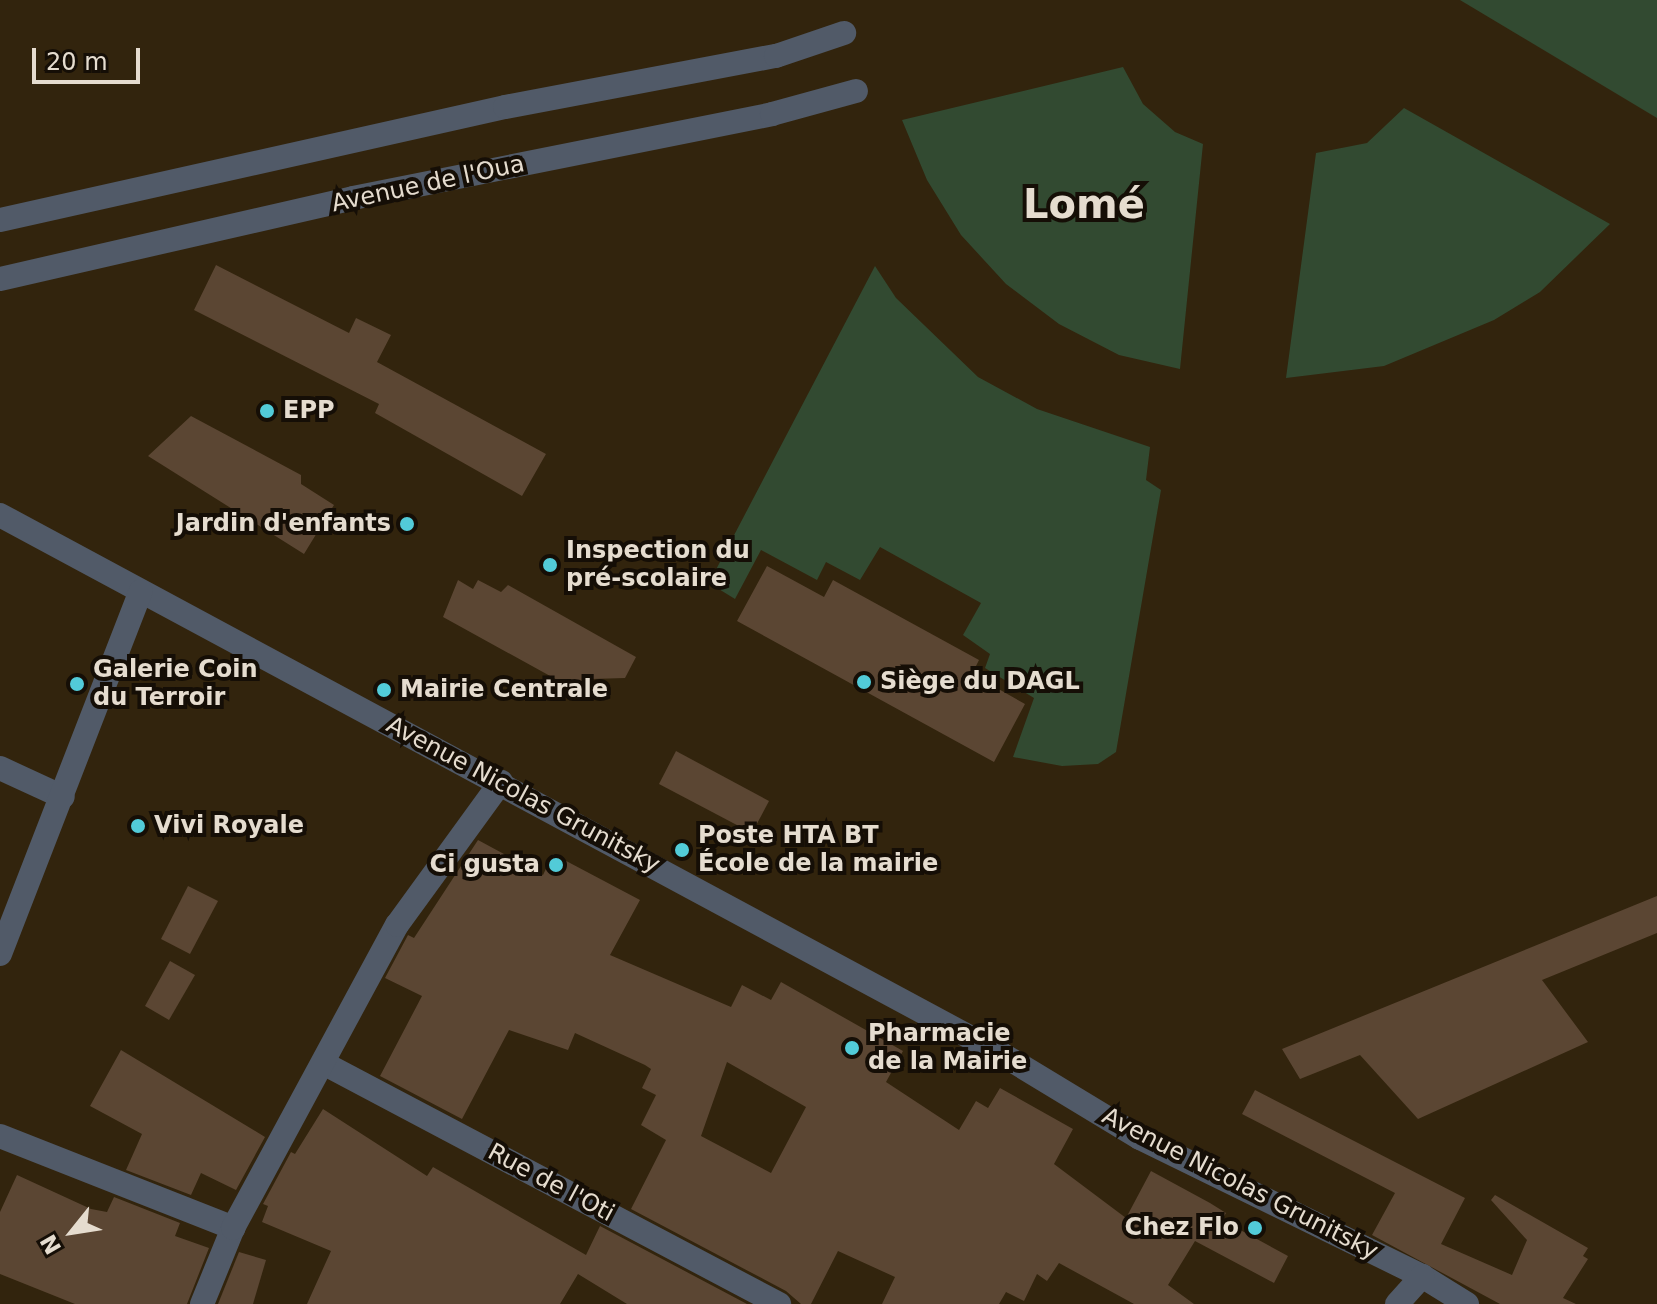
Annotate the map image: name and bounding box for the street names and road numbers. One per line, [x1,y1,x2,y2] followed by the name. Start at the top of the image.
[329,149,527,219] street label: Avenue de l'Oua
[381,711,665,879] street label: Avenue Nicolas Grunitsky
[1097,1102,1383,1266] street label: Avenue Nicolas Grunitsky
[483,1138,619,1228] street label: Rue de l'Oti

